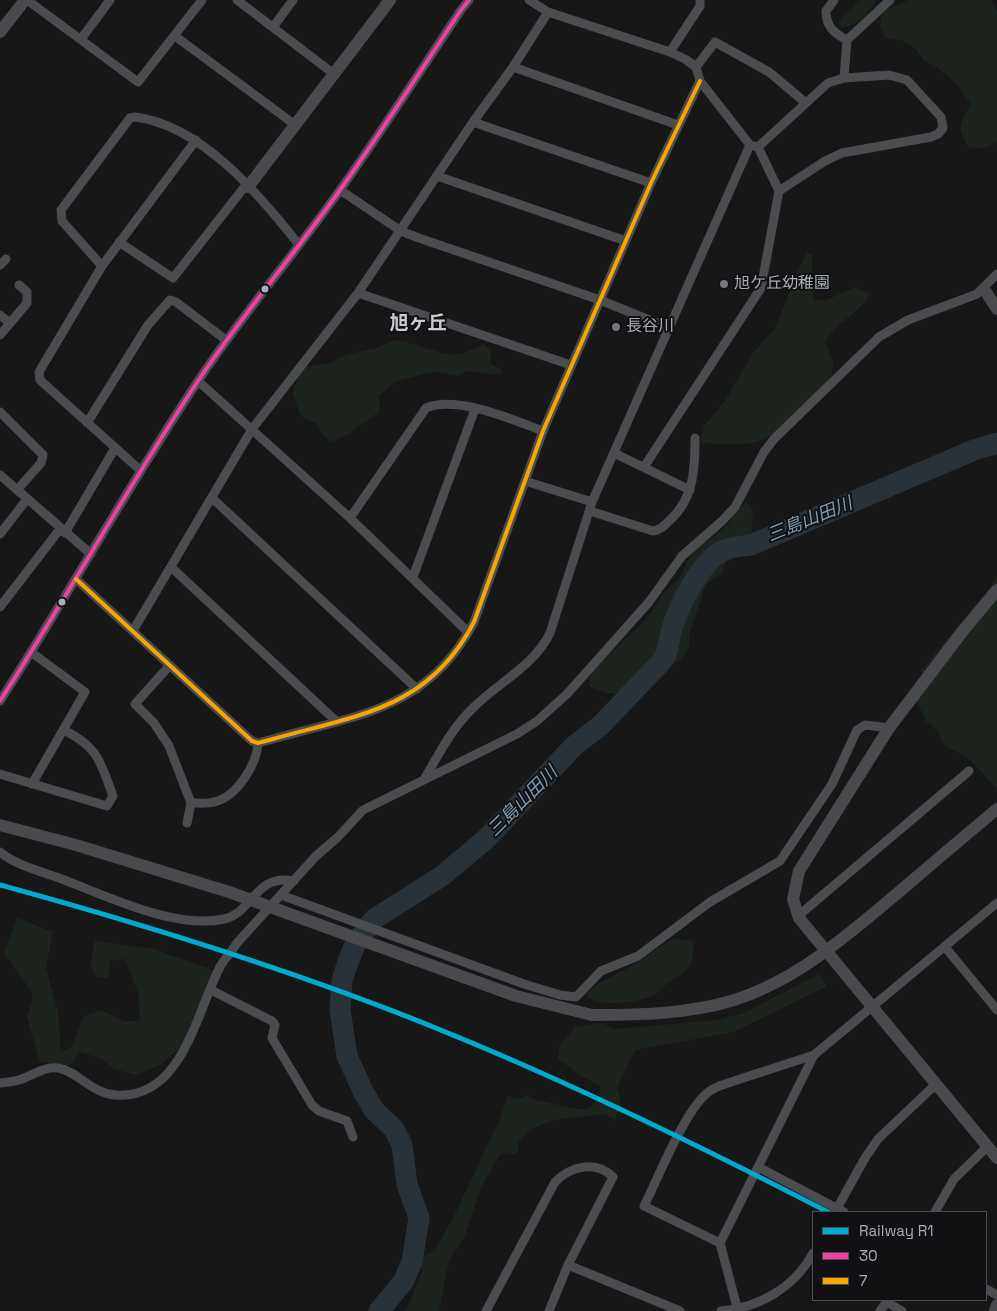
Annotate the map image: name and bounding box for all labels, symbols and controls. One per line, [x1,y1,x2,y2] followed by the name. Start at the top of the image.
[734,274,830,294] place label: 旭ケ丘幼稚園
[718,278,730,290] marker: 旭ケ丘幼稚園
[260,284,270,294] unlabelled marker
[390,313,446,335] district label: 旭ヶ丘
[626,317,674,337] place label: 長谷川
[610,321,622,333] marker: 長谷川
[764,493,856,547] water label: 三島山田川
[57,597,67,607] unlabelled marker
[484,763,562,841] water label: 三島山田川
[812,1211,987,1301] legend
[859,1221,934,1240] text: Railway R1
[859,1246,878,1265] text: 30
[859,1271,867,1290] text: 7

